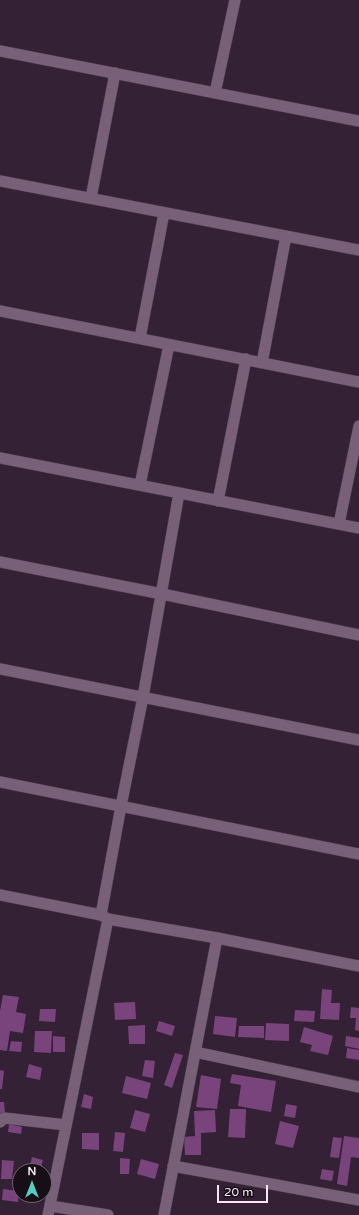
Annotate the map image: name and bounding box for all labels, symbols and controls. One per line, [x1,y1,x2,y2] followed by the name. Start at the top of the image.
[12,1163,52,1203] north arrow
[28,1165,36,1178] text: N
[219,1177,270,1203] scale bar
[224,1185,253,1199] text: 20 m

